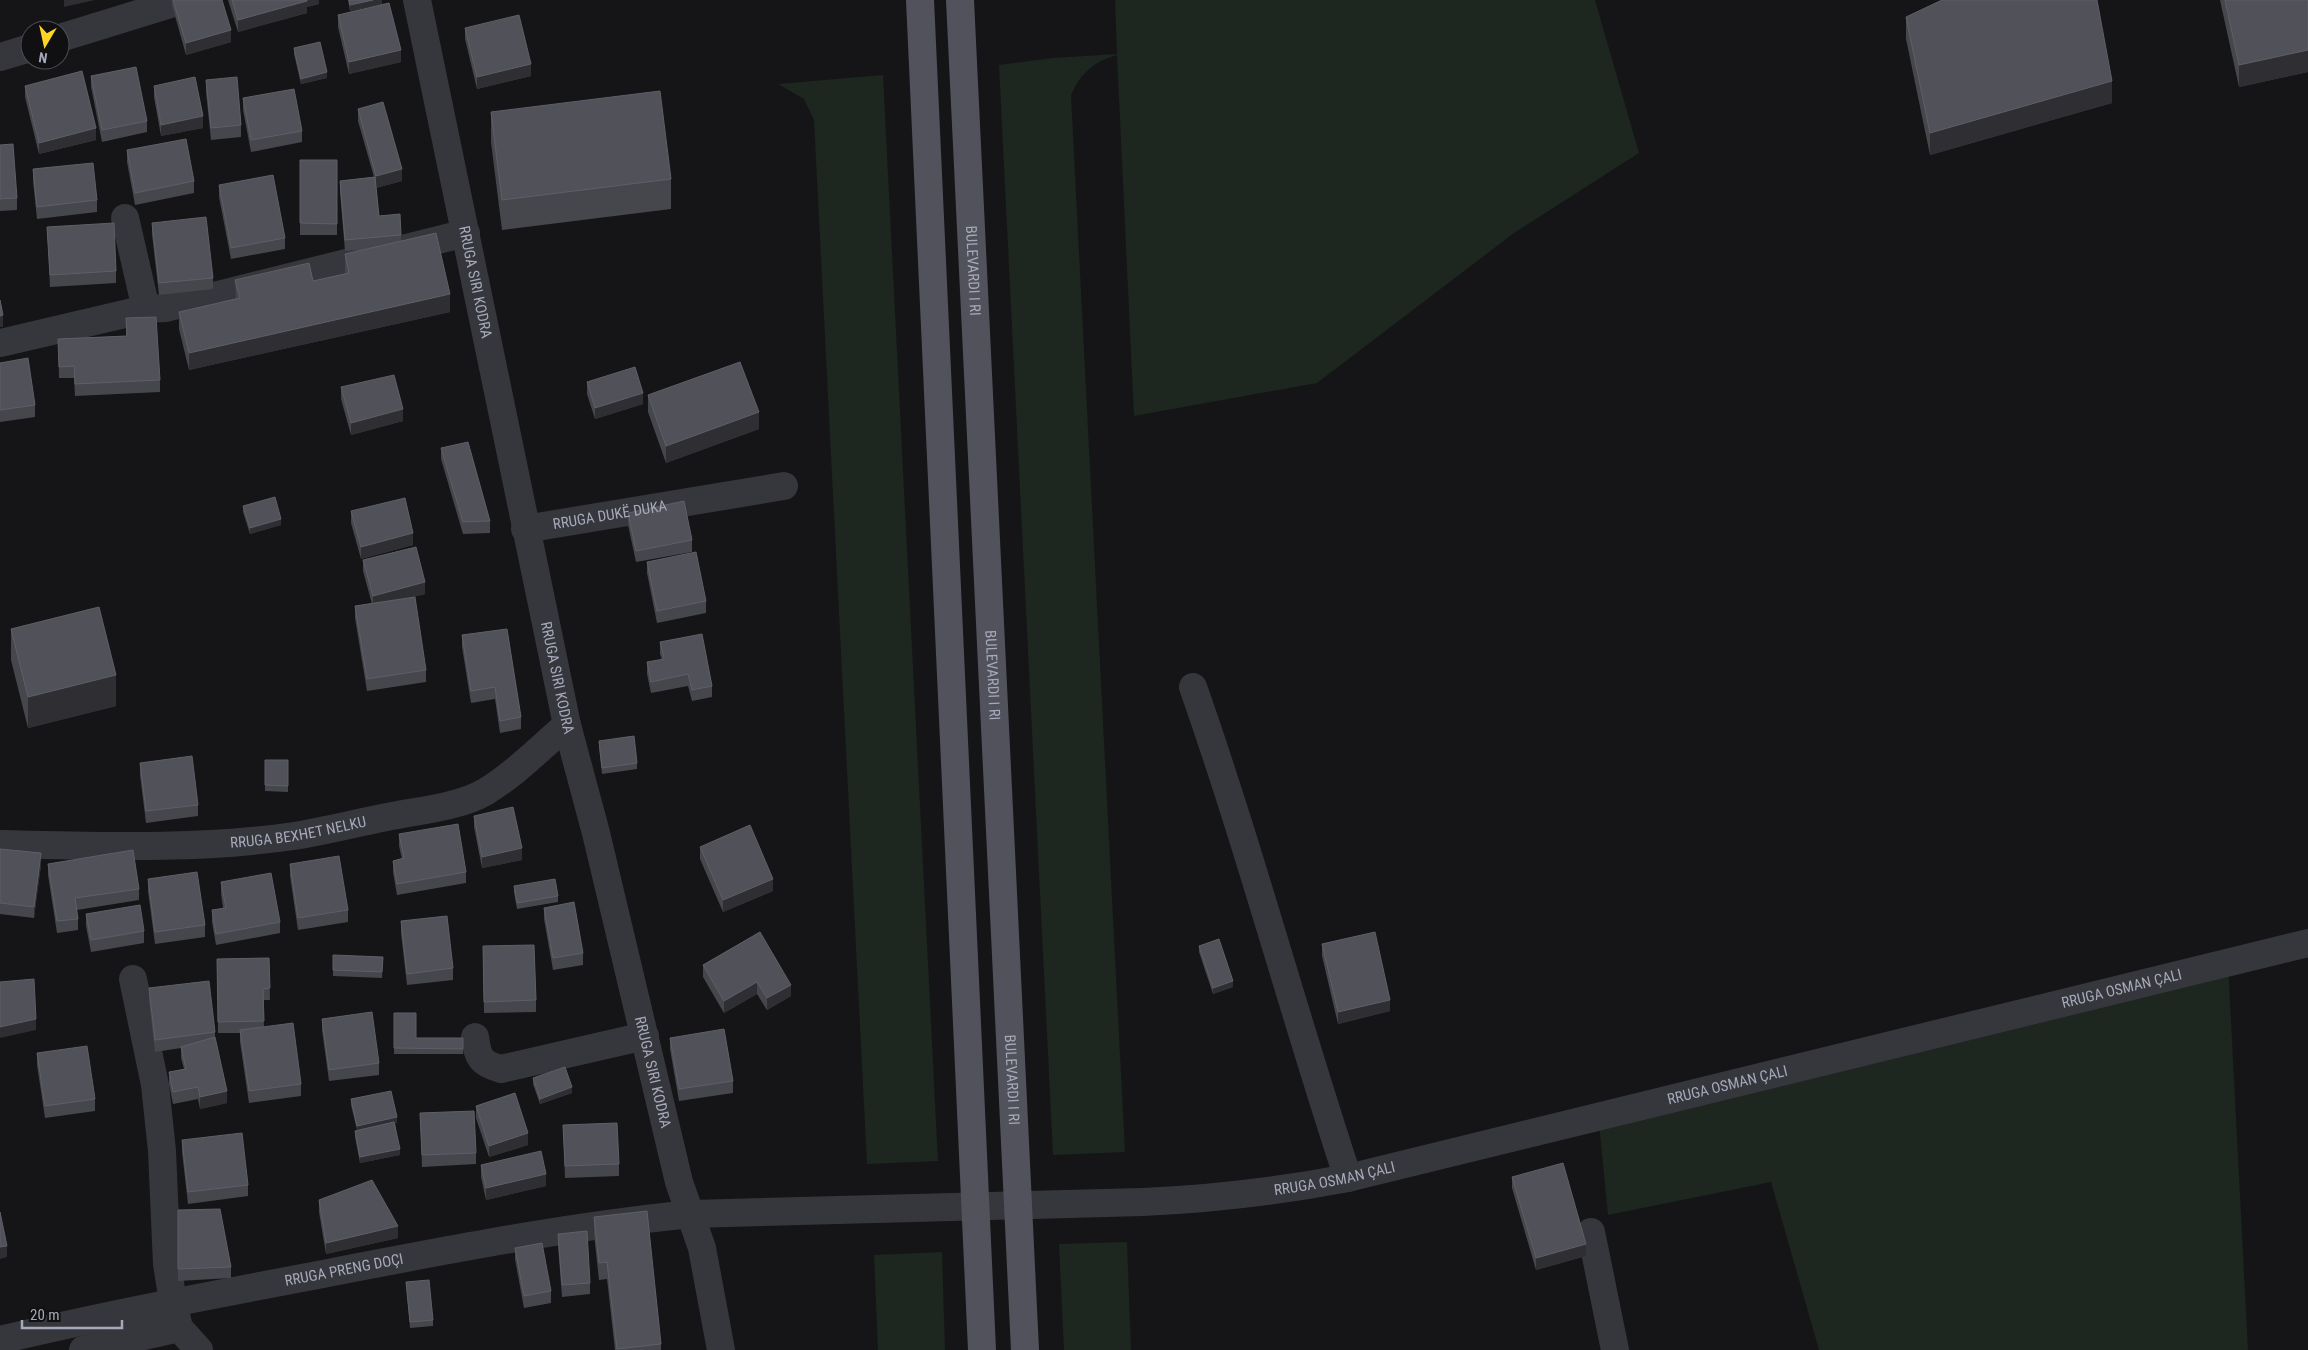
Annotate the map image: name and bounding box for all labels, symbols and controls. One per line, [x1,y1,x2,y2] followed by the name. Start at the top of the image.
[20,20,70,70] north arrow
[37,49,48,66] text: N
[455,224,496,340] street label: RRUGA SIRI KODRA
[962,225,984,316] street label: BULEVARDI I RI
[551,497,669,533] street label: RRUGA DUKË DUKA
[537,620,578,736] street label: RRUGA SIRI KODRA
[981,630,1004,721] street label: BULEVARDI I RI
[229,813,368,852] street label: RRUGA BEXHET NELKU
[2060,965,2184,1012] street label: RRUGA OSMAN ÇALI
[631,1014,675,1130] street label: RRUGA SIRI KODRA
[1001,1034,1023,1125] street label: BULEVARDI I RI
[1665,1062,1789,1109] street label: RRUGA OSMAN ÇALI
[1273,1158,1397,1199] street label: RRUGA OSMAN ÇALI
[283,1250,405,1290] street label: RRUGA PRENG DOÇI
[22,1298,122,1330] scale bar
[30,1306,60,1324] text: 20 m

